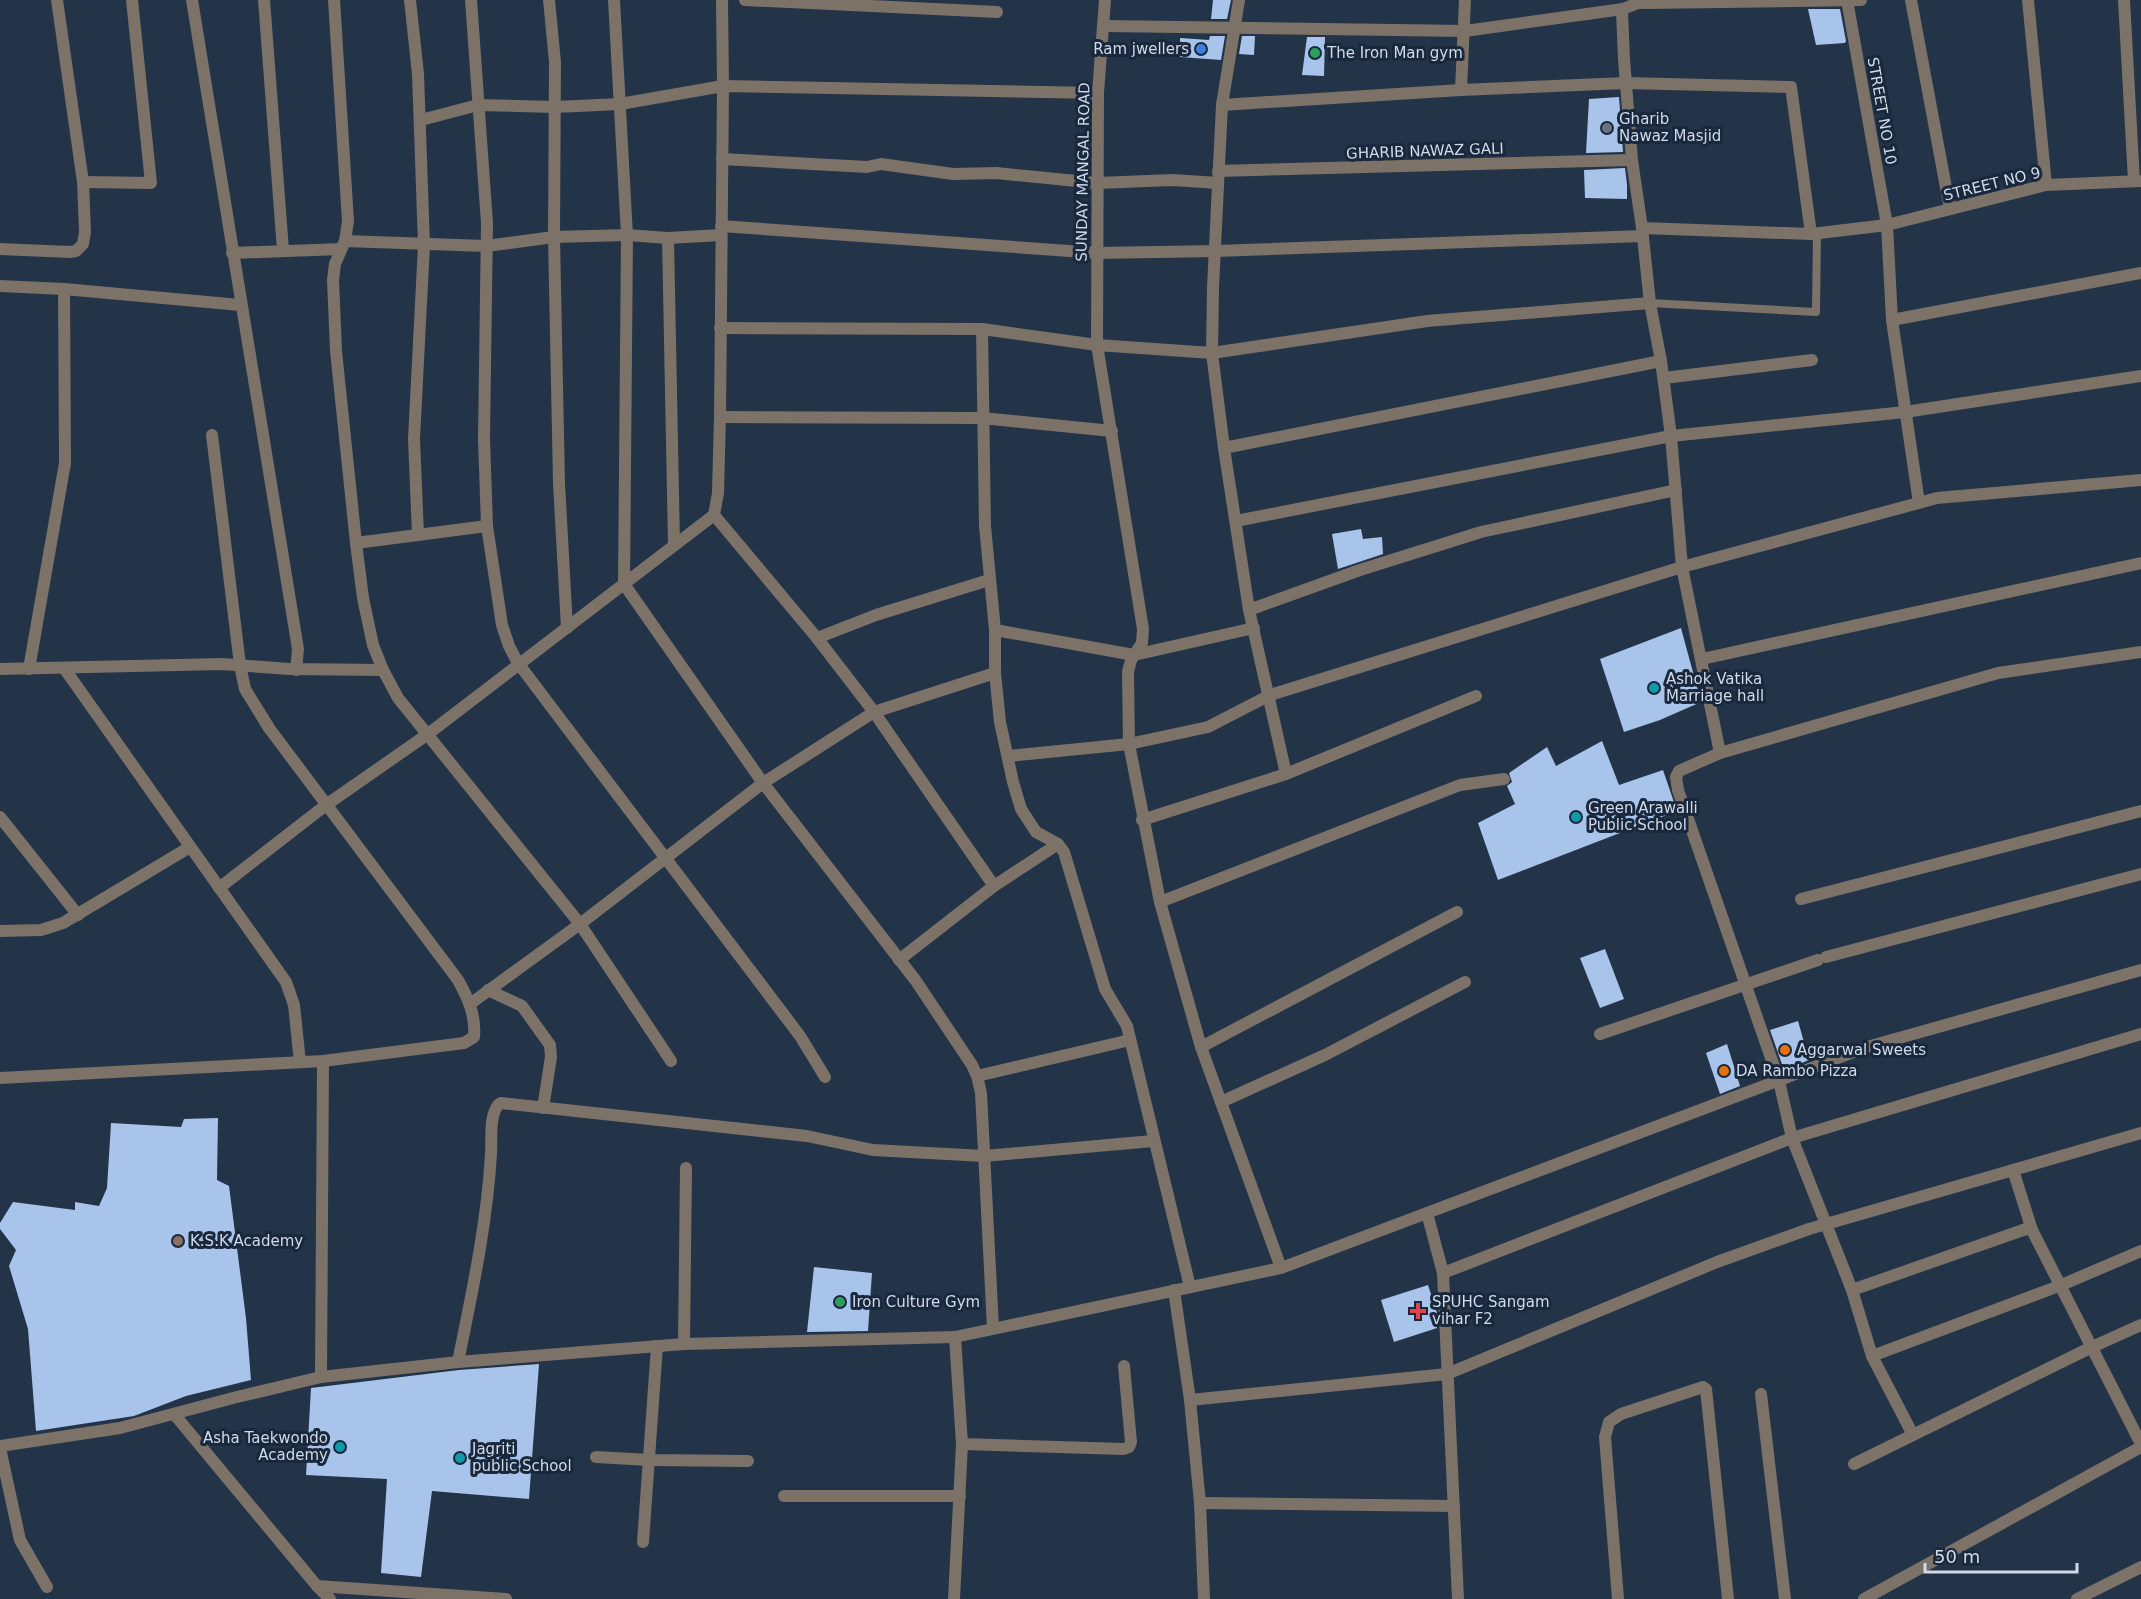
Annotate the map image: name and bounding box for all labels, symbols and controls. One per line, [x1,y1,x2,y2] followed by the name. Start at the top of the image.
[1093,40,1189,58] place label: Ram jwellers
[1194,42,1208,56] marker: Ram jwellers
[1326,44,1463,62] place label: The Iron Man gym
[1308,46,1322,60] marker: The Iron Man gym
[1864,56,1900,166] street label: STREET NO 10
[1072,82,1094,262] street label: SUNDAY MANGAL ROAD
[1619,110,1721,145] place label: Gharib Nawaz Masjid
[1600,121,1614,135] marker: Gharib Nawaz Masjid
[1346,139,1504,163] street label: GHARIB NAWAZ GALI
[1942,163,2042,205] street label: STREET NO 9
[1666,670,1764,705] place label: Ashok Vatika Marriage hall
[1647,681,1661,695] marker: Ashok Vatika Marriage hall
[1588,799,1698,834] place label: Green Arawalli Public School
[1569,810,1583,824] marker: Green Arawalli Public School
[1797,1041,1926,1059] place label: Aggarwal Sweets
[1778,1043,1792,1057] marker: Aggarwal Sweets
[1736,1062,1858,1080] place label: DA Rambo Pizza
[1717,1064,1731,1078] marker: DA Rambo Pizza
[190,1232,303,1250] place label: K.S.K Academy
[171,1234,185,1248] marker: K.S.K Academy
[852,1293,980,1311] place label: Iron Culture Gym
[1432,1293,1550,1328] place label: SPUHC Sangam vihar F2
[833,1295,847,1309] marker: Iron Culture Gym
[1409,1302,1427,1320] marker: SPUHC Sangam vihar F2
[203,1429,328,1464] place label: Asha Taekwondo Academy
[333,1440,347,1454] marker: Asha Taekwondo Academy
[471,1440,572,1475] place label: Jagriti public School
[453,1451,467,1465] marker: Jagriti public School
[1925,1536,2076,1574] scale bar
[1934,1546,1980,1567] text: 50 m

